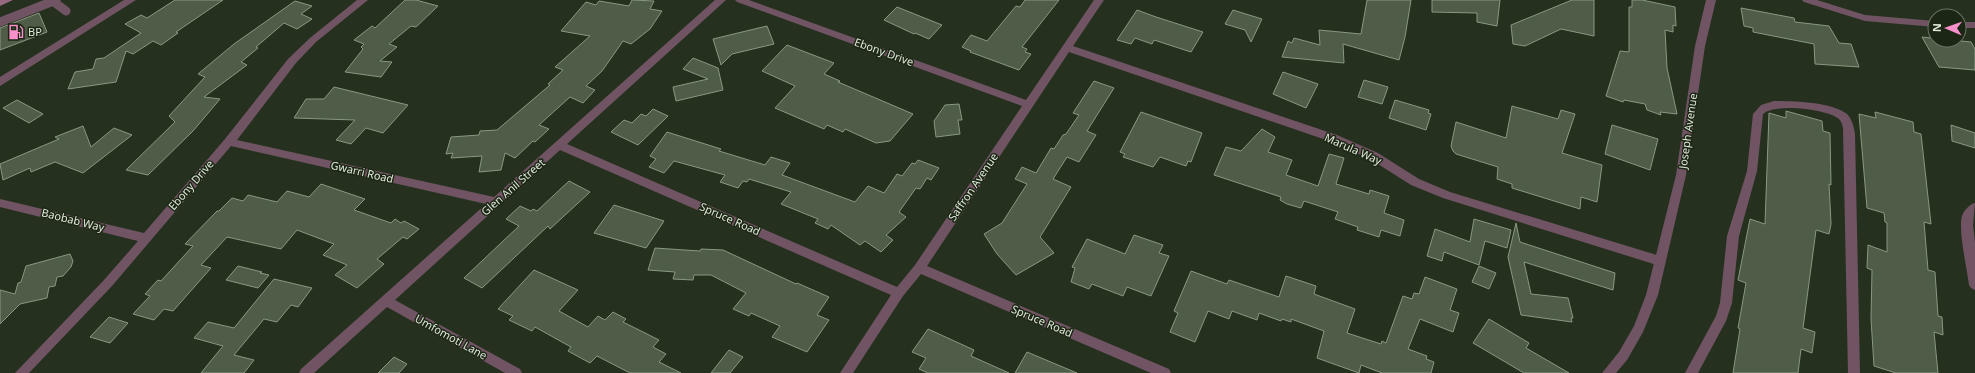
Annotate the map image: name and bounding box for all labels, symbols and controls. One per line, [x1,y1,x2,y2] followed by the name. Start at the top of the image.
[1927,8,1967,48] north arrow
[7,23,25,41] fuel station icon: BP
[1929,23,1944,32] text: N
[28,24,42,39] place label: BP
[852,34,916,69] street label: Ebony Drive
[1675,92,1700,171] street label: Joseph Avenue
[1322,129,1385,168] street label: Marula Way
[944,150,1001,224] street label: Saffron Avenue
[478,155,548,218] street label: Glen Anil Street
[165,156,217,213] street label: Ebony Drive
[329,157,395,186] street label: Gwarri Road
[697,198,763,239] street label: Spruce Road
[40,204,107,235] street label: Baobab Way
[1009,301,1075,340] street label: Spruce Road
[412,311,490,363] street label: Umfomoti Lane

